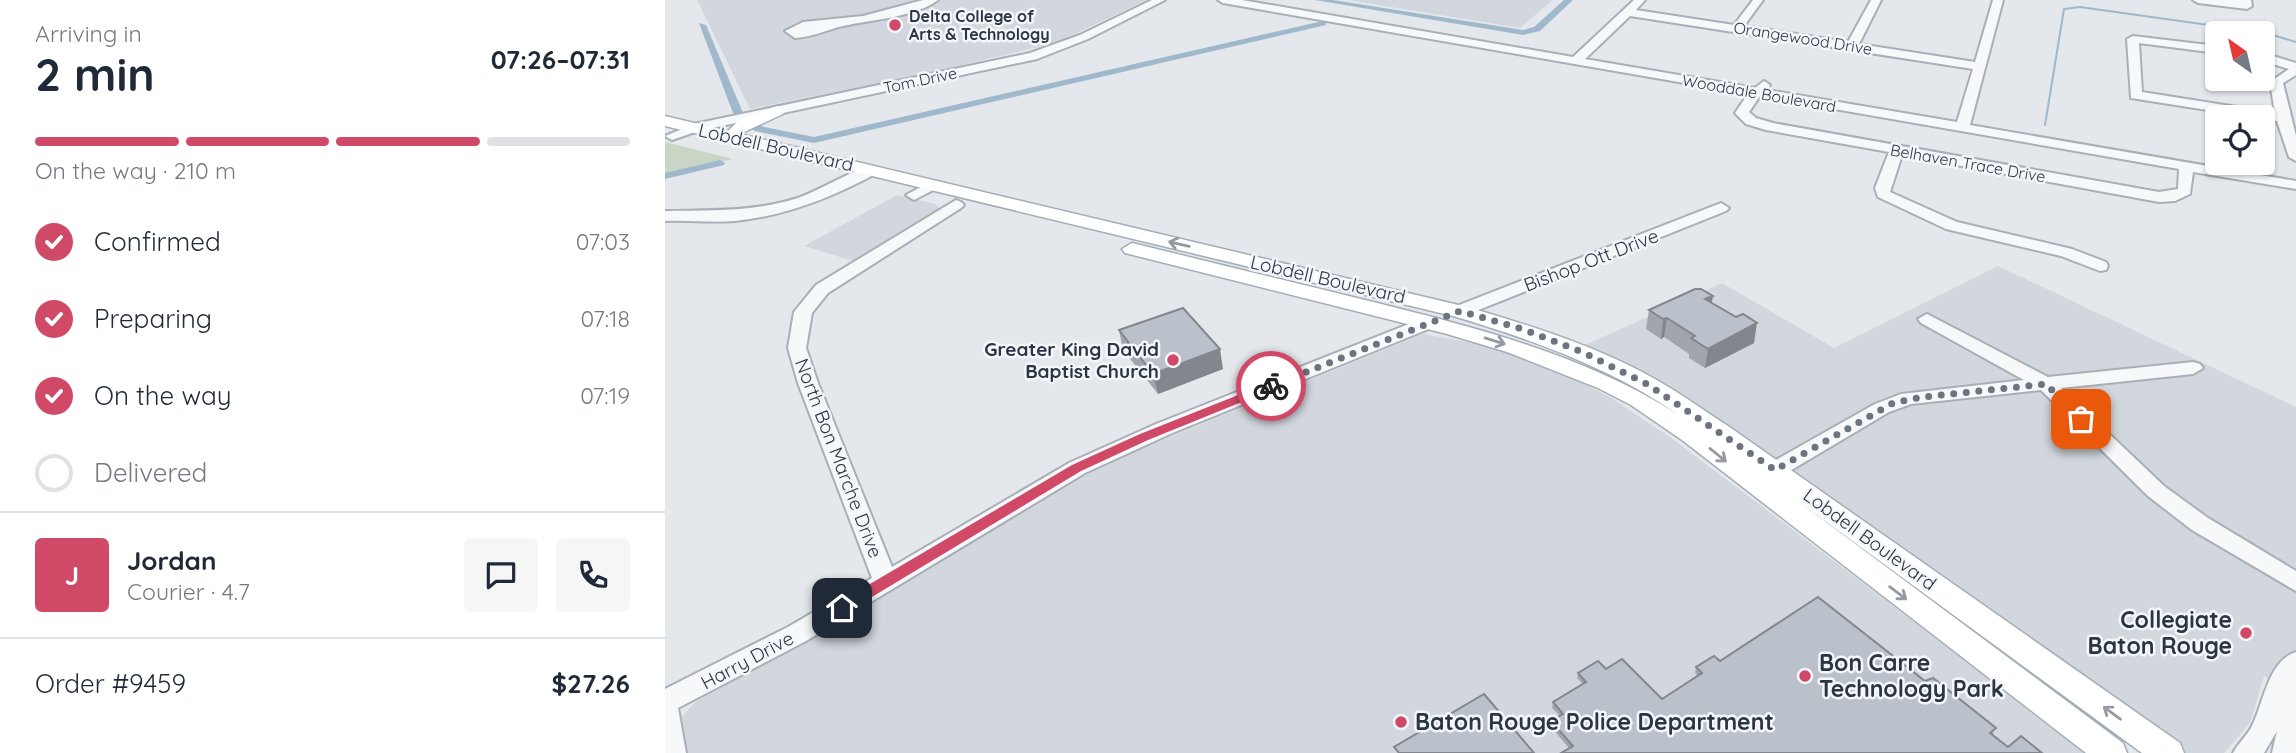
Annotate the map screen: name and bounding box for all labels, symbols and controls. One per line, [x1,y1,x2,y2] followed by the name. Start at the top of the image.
[909,6,1050,44] place label: Delta College of Arts & Technology
[887,17,903,33] marker: Delta College of Arts & Technology
[1732,17,1874,59] street label: Orangewood Drive
[35,19,142,48] text: Arriving in
[2205,21,2275,91] north arrow
[2205,21,2275,175] map controls
[491,43,630,76] text: 07:26–07:31
[35,45,155,103] text: 2 min
[881,62,959,98] street label: Tom Drive
[1681,70,1837,116] street label: Wooddale Boulevard
[2205,105,2275,175] button: locate
[696,117,856,177] street label: Lobdell Boulevard
[1889,139,2047,187] street label: Belhaven Trace Drive
[35,156,236,185] text: On the way · 210 m
[35,223,73,261] icon: check
[1520,223,1662,297] street label: Bishop Ott Drive
[94,225,221,258] text: Confirmed
[576,227,630,256] text: 07:03
[1168,237,1191,250] one-way arrow
[1248,249,1408,309] street label: Lobdell Boulevard
[35,300,73,338] icon: check
[94,302,212,335] text: Preparing
[581,304,630,333] text: 07:18
[1484,335,1506,348] one-way arrow
[984,337,1159,383] place label: Greater King David Baptist Church
[1236,351,1306,421] courier
[1165,352,1181,368] marker: Greater King David Baptist Church
[790,355,888,561] street label: North Bon Marche Drive
[1252,367,1290,405] icon: bike
[35,377,73,415] icon: check
[94,379,232,412] text: On the way
[580,381,630,410] text: 07:19
[2051,389,2111,449] pin
[2062,400,2100,438] icon: bag
[1708,448,1726,463] one-way arrow
[94,456,207,489] text: Delivered
[1799,483,1941,595] street label: Lobdell Boulevard
[464,538,538,612] button: chat
[556,538,630,612] button: phone
[127,544,216,577] text: Jordan
[65,559,79,592] text: J
[127,577,250,606] text: Courier · 4.7
[812,578,872,638] pin
[1889,586,1907,601] one-way arrow
[823,589,861,627] icon: home
[2088,605,2232,660] place label: Collegiate Baton Rouge
[2238,625,2254,641] marker: Collegiate Baton Rouge
[697,626,797,694] street label: Harry Drive
[1819,648,2004,703] place label: Bon Carre Technology Park
[35,667,186,700] text: Order #9459
[552,667,630,700] text: $27.26
[1797,668,1813,684] marker: Bon Carre Technology Park
[2103,706,2122,720] one-way arrow
[1415,707,1774,736] place label: Baton Rouge Police Department
[1393,714,1409,730] marker: Baton Rouge Police Department

